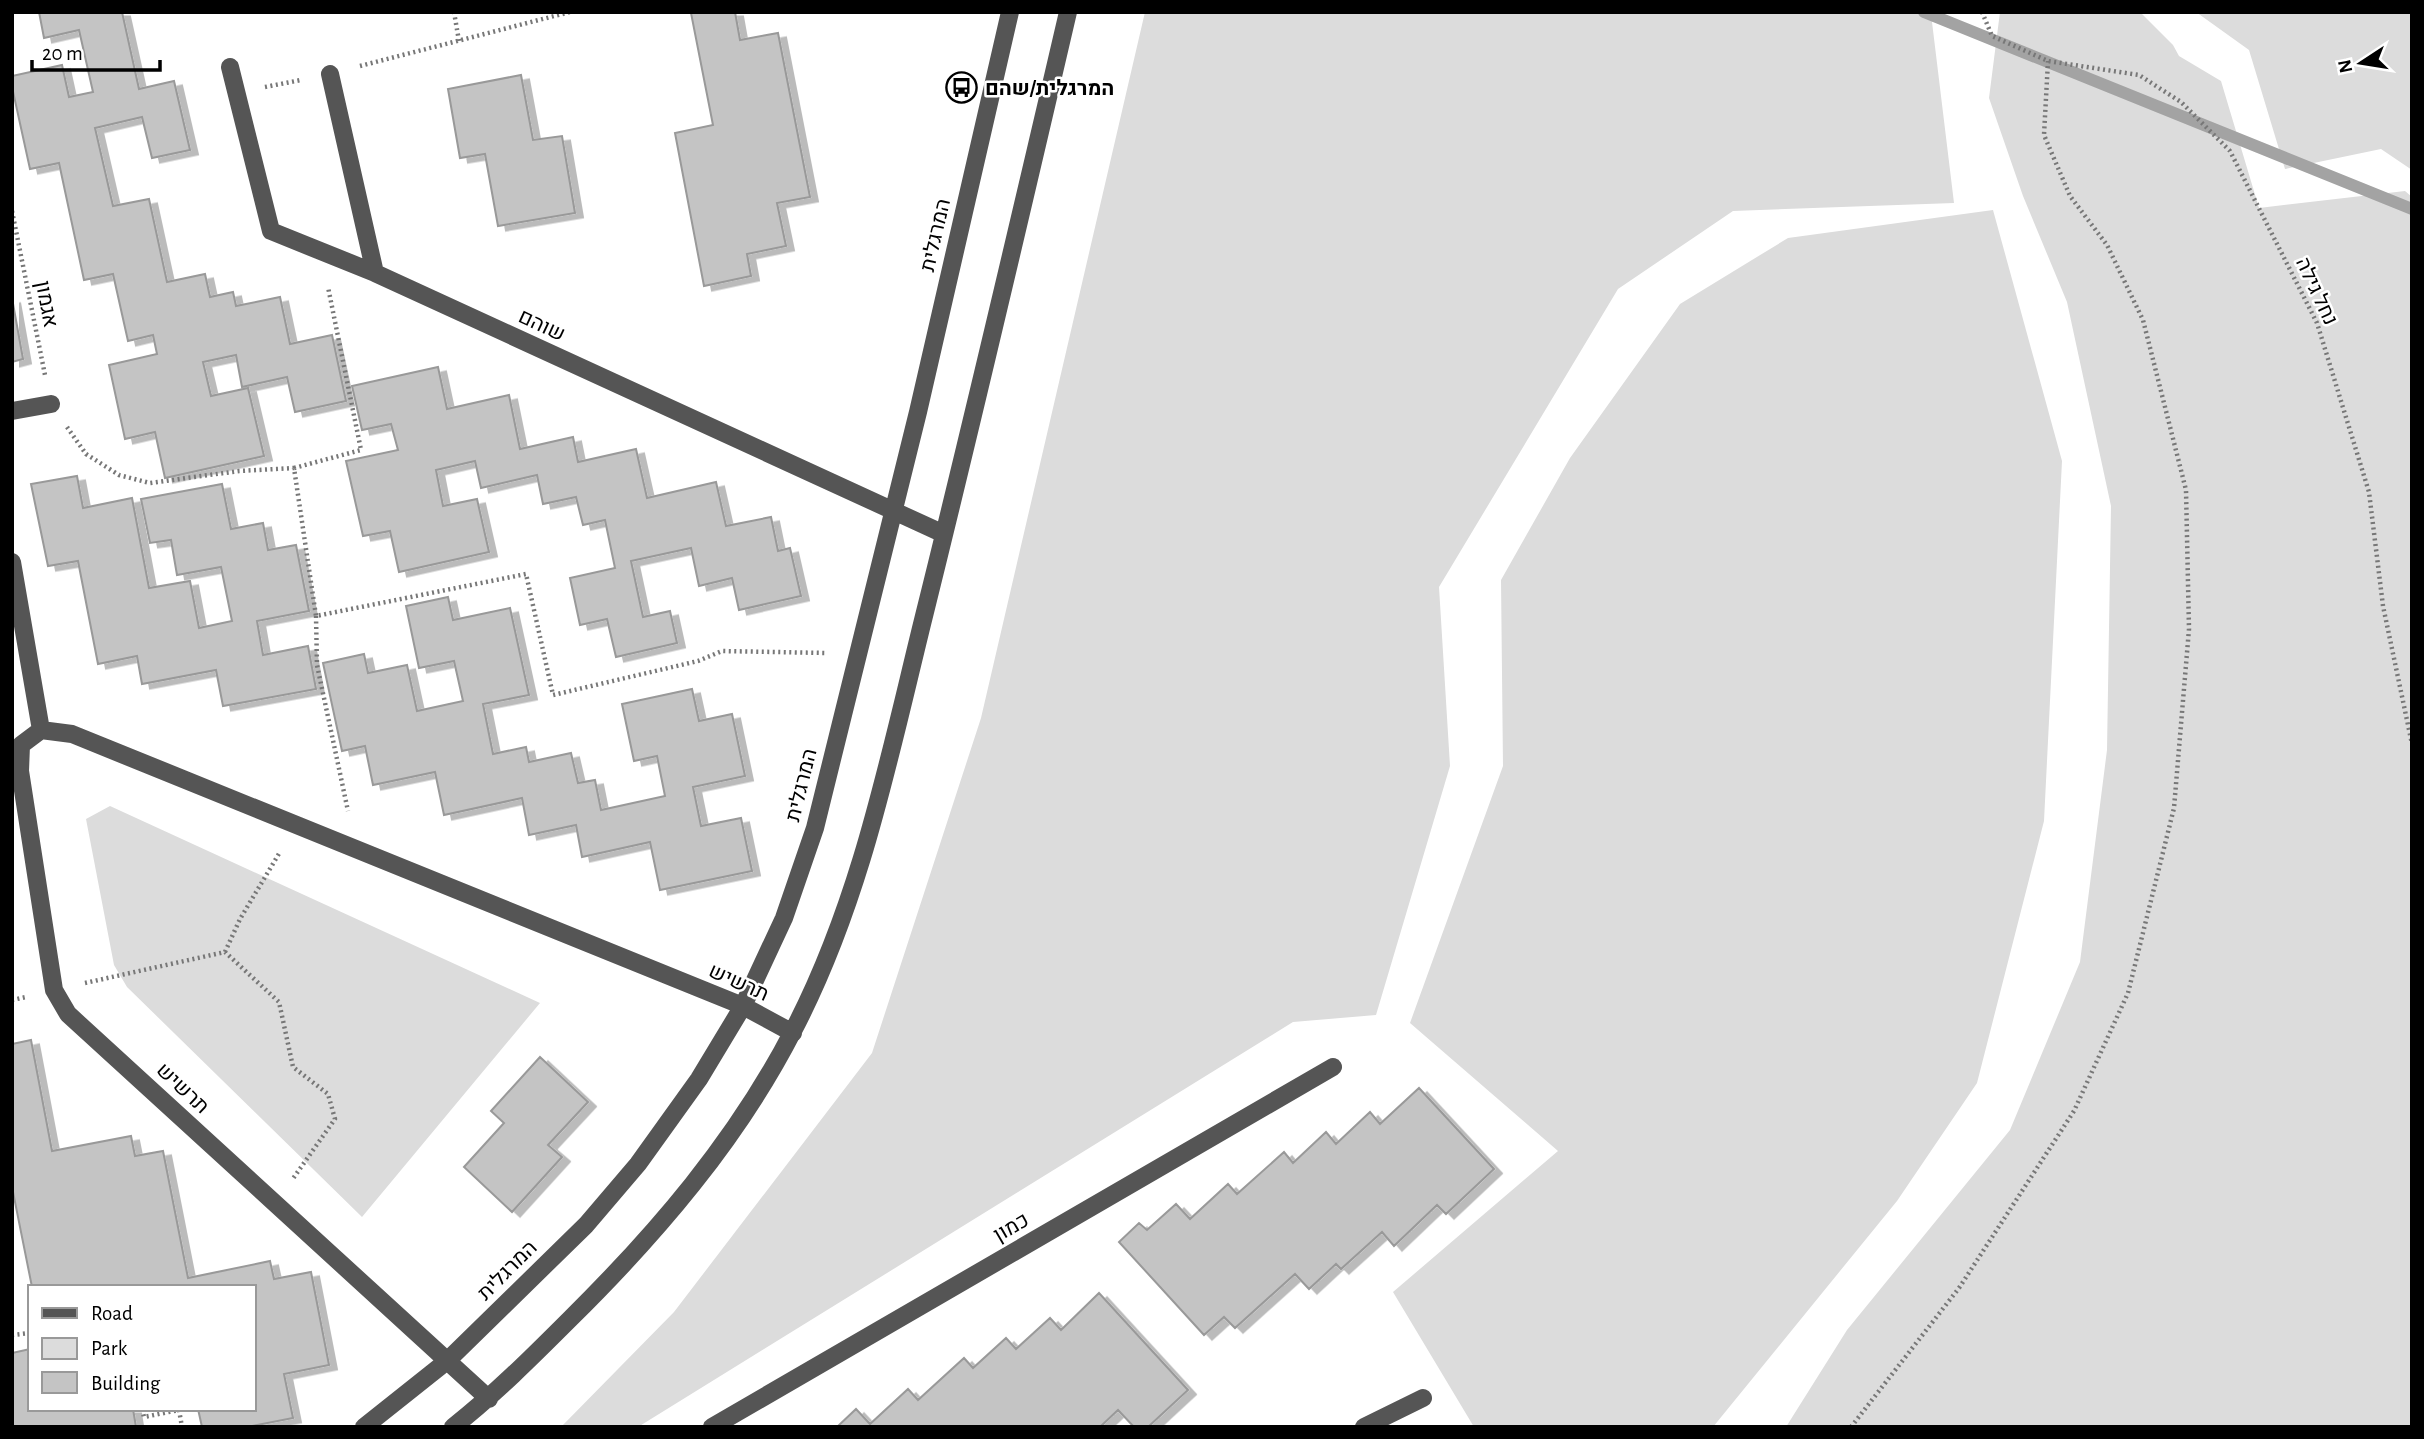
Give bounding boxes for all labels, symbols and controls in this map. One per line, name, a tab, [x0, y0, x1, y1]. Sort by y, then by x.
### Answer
scale bar	[32, 28, 159, 72]
north arrow	[2326, 28, 2396, 98]
text: 20 m	[42, 43, 83, 64]
text: N	[2335, 58, 2357, 75]
bus stop icon: המרגלית/שהם	[945, 71, 979, 105]
place label: המרגלית/שהם	[985, 78, 1114, 99]
street label: המרגלית	[917, 197, 954, 274]
street label: נחל גילה	[2292, 254, 2341, 328]
street label: אגמון	[32, 279, 61, 329]
street label: שוהם	[515, 306, 568, 345]
street label: המרגלית	[782, 747, 821, 824]
street label: תרשיש	[706, 960, 772, 1005]
street label: תרשיש	[152, 1059, 213, 1118]
street label: כמון	[990, 1209, 1032, 1246]
street label: המרגלית	[474, 1237, 541, 1304]
legend	[28, 1285, 256, 1411]
text: Road	[91, 1303, 133, 1324]
text: Park	[91, 1338, 128, 1359]
text: Building	[91, 1373, 161, 1394]

